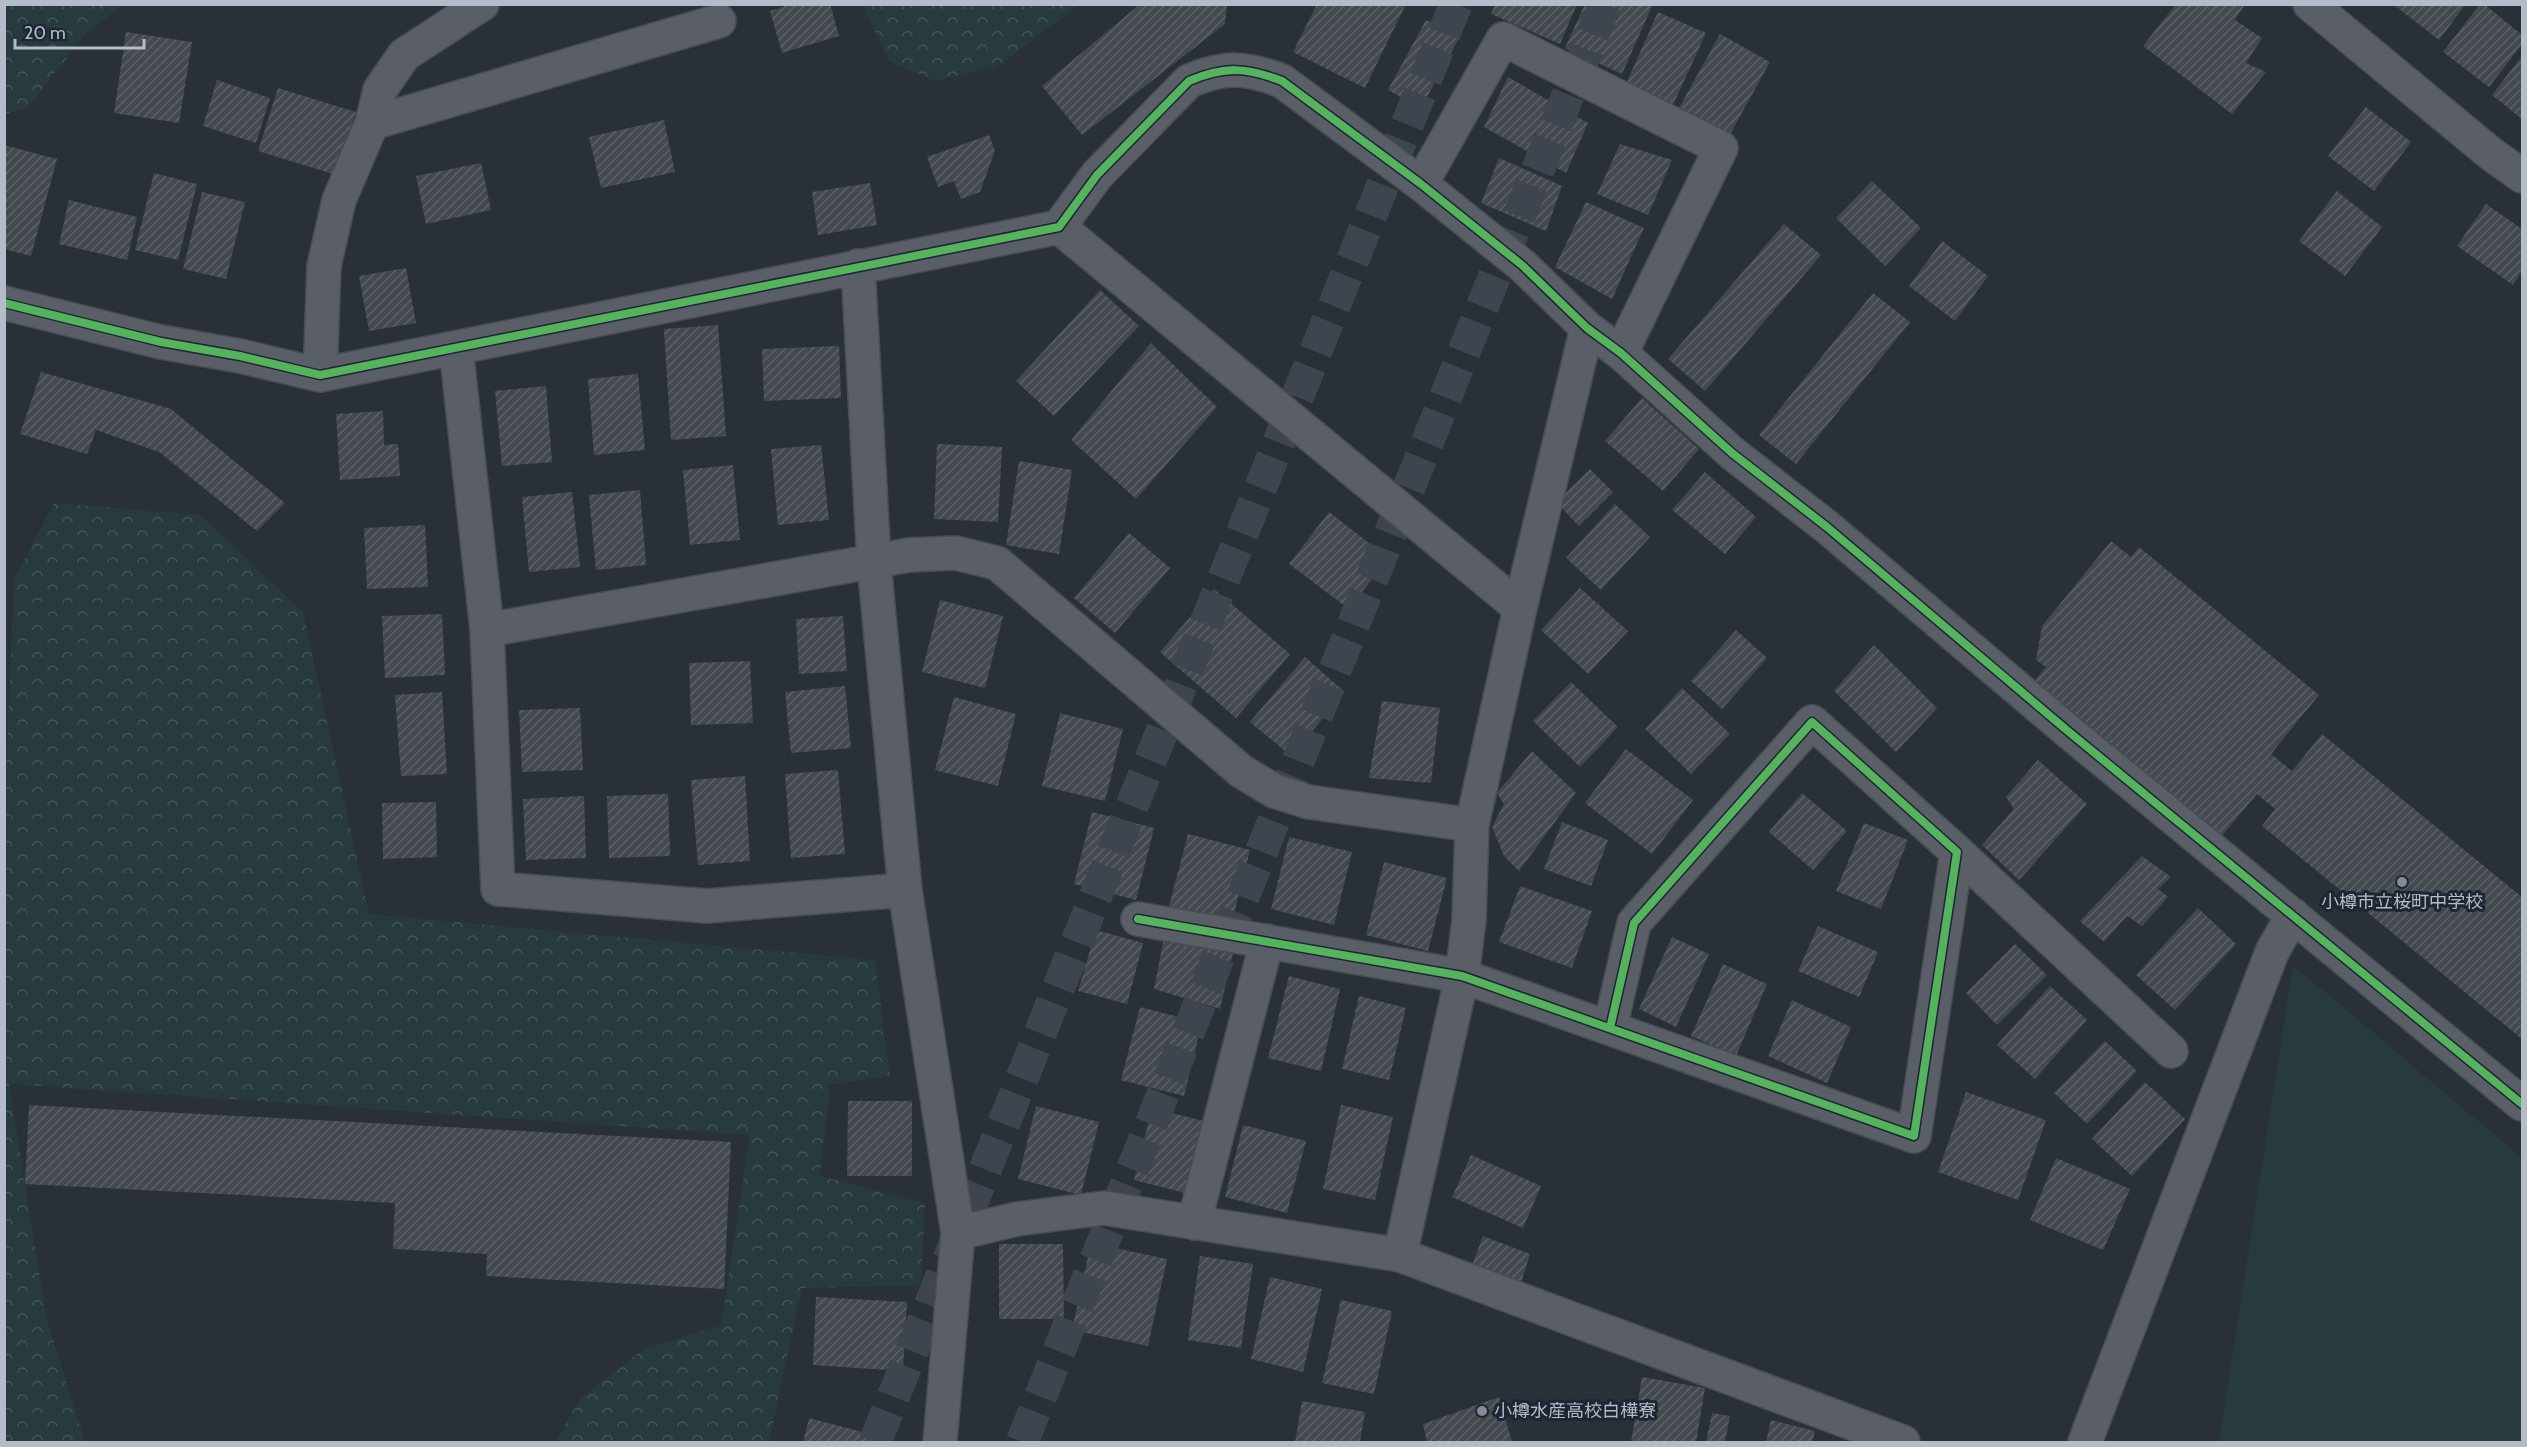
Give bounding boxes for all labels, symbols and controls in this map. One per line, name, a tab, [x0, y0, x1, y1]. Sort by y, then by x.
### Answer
scale bar	[15, 12, 144, 50]
text: 20 m	[24, 22, 66, 44]
marker: 小樽市立桜町中学校	[2395, 875, 2409, 889]
place label: 小樽市立桜町中学校	[2321, 891, 2483, 913]
place label: 小樽水産高校白樺寮	[1494, 1400, 1656, 1422]
marker: 小樽水産高校白樺寮	[1475, 1404, 1489, 1418]

